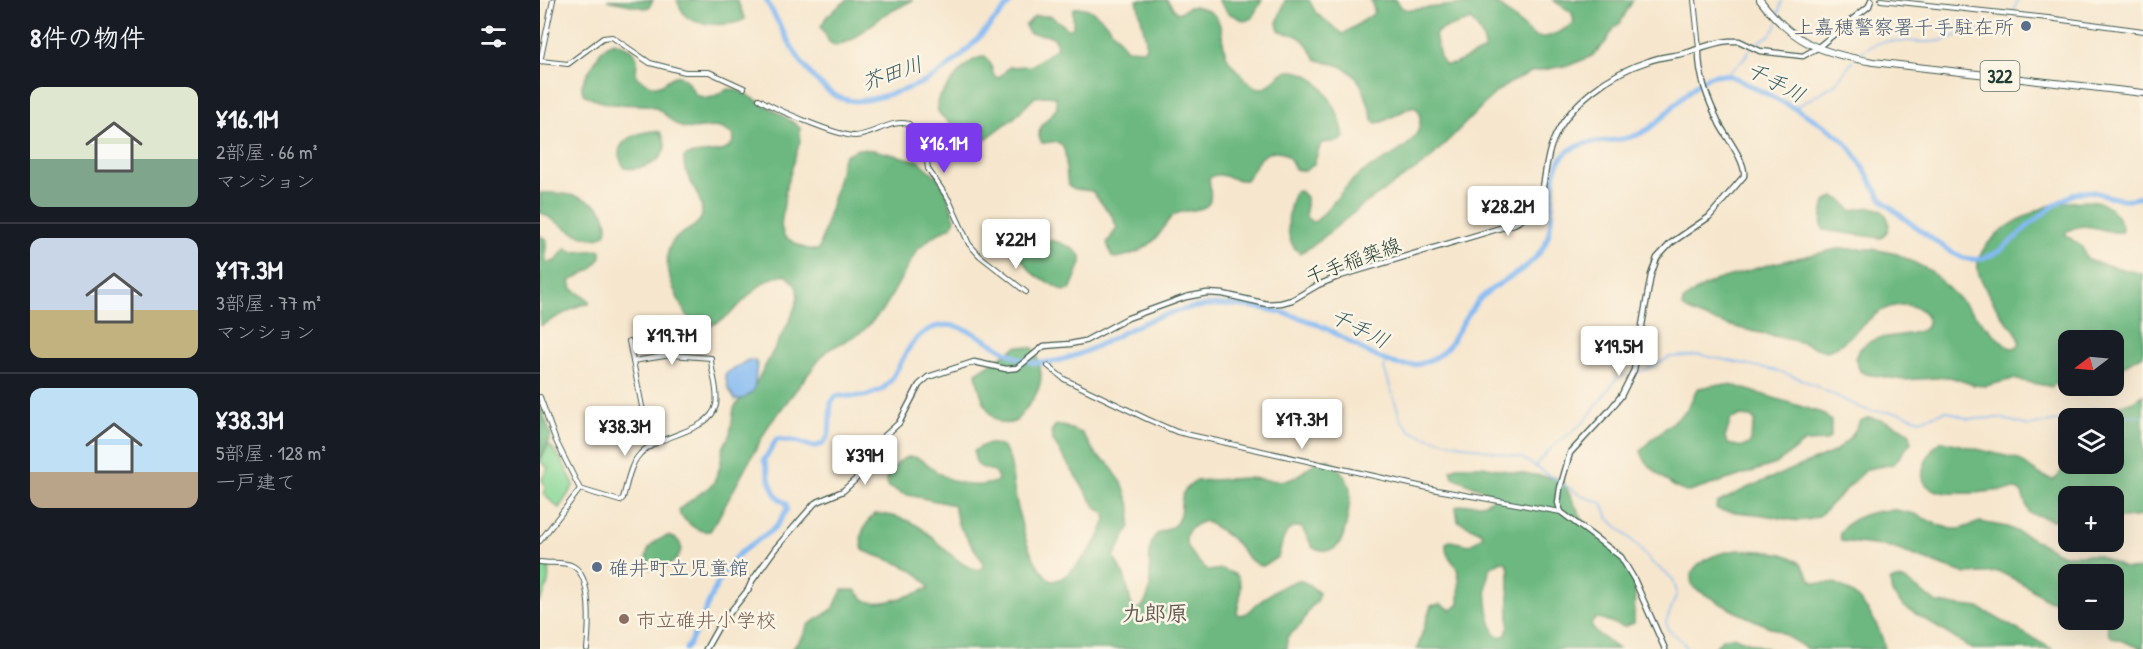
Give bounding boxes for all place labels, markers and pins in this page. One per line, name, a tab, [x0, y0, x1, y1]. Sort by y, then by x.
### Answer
place label: 上嘉穂警察署千手駐在所	[1794, 13, 2014, 40]
marker: 上嘉穂警察署千手駐在所	[2019, 19, 2033, 33]
pin: ¥16.1M	[895, 123, 993, 174]
pin: ¥28.2M	[1459, 186, 1557, 237]
pin: ¥22M	[980, 219, 1052, 270]
pin: ¥19.7M	[623, 315, 721, 366]
pin: ¥19.5M	[1570, 326, 1668, 377]
pin: ¥17.3M	[1253, 399, 1351, 450]
pin: ¥38.3M	[576, 406, 674, 457]
pin: ¥39M	[829, 435, 901, 486]
place label: 碓井町立児童館	[609, 554, 749, 581]
marker: 碓井町立児童館	[590, 560, 604, 574]
place label: 市立碓井小学校	[636, 606, 776, 633]
marker: 市立碓井小学校	[617, 612, 631, 626]

